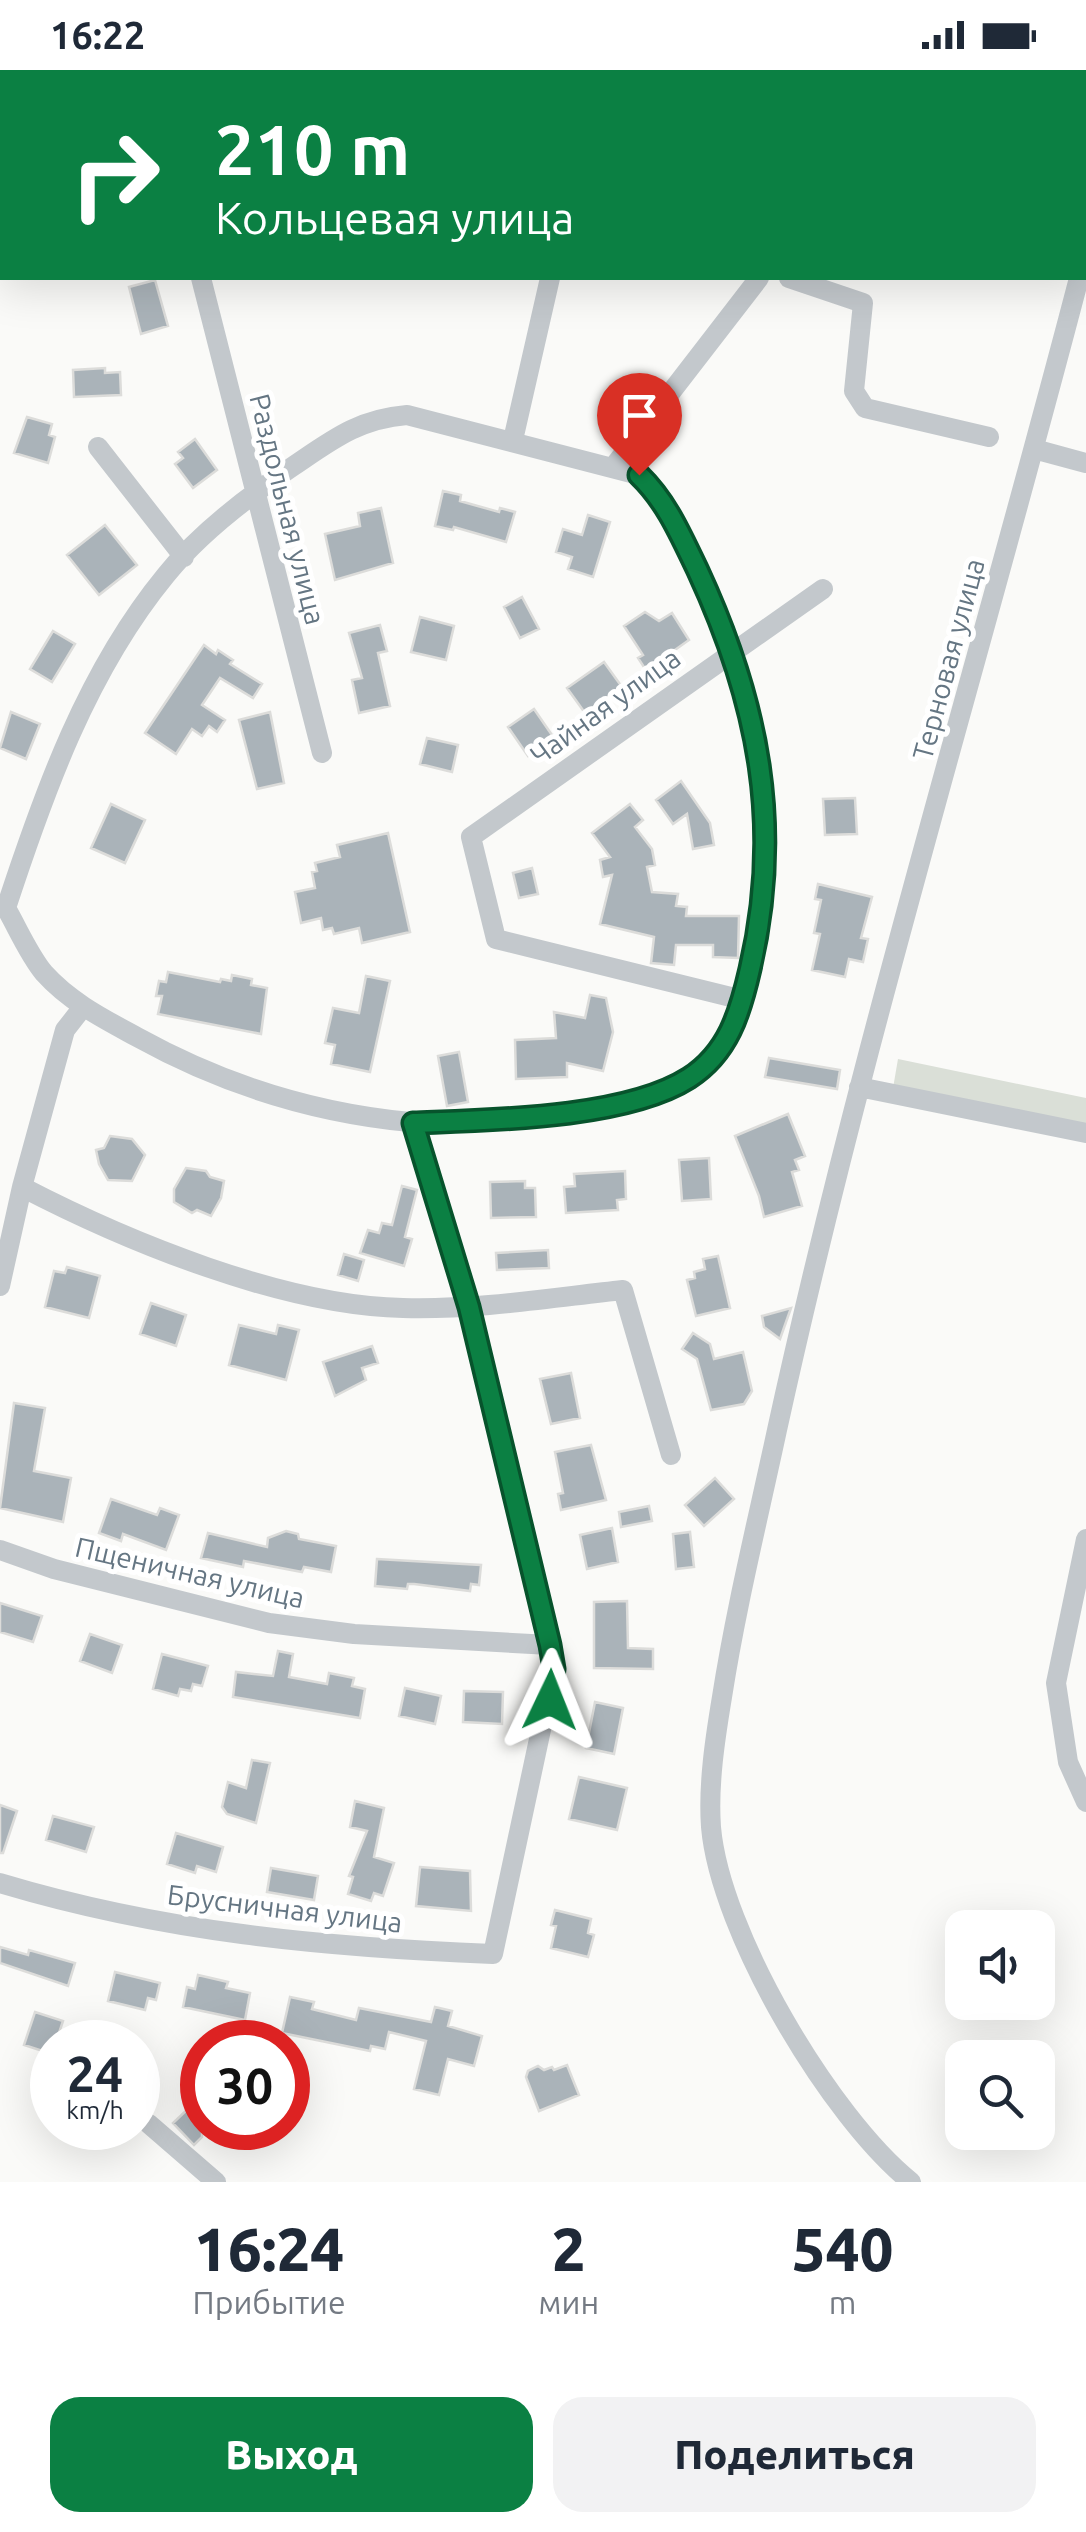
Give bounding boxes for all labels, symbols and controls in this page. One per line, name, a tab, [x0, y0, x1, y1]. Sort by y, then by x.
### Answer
text: 16:22	[50, 14, 145, 56]
icon: right	[50, 110, 180, 240]
text: 210 m	[215, 110, 410, 188]
text: Кольцевая улица	[215, 192, 574, 243]
pin	[597, 373, 682, 476]
icon: arrive	[612, 388, 667, 443]
street label: Раздольная улица	[244, 390, 332, 628]
street label: Терновая улица	[906, 555, 990, 763]
street label: Чайная улица	[524, 641, 686, 771]
street label: Пщеничная улица	[72, 1531, 308, 1613]
position arrow	[498, 1648, 602, 1752]
street label: Брусничная улица	[166, 1878, 404, 1938]
map controls	[945, 1910, 1055, 2150]
button: sound	[945, 1910, 1055, 2020]
speed limit sign: 30	[180, 2020, 310, 2150]
button: search	[945, 2040, 1055, 2150]
text: 24	[67, 2045, 123, 2101]
text: km/h	[66, 2096, 124, 2124]
text: 16:24	[194, 2215, 344, 2282]
text: 2	[552, 2215, 586, 2282]
text: 540	[792, 2215, 893, 2282]
text: Прибытие	[193, 2284, 346, 2320]
text: мин	[538, 2284, 599, 2320]
text: m	[829, 2284, 856, 2320]
button: Выход	[50, 2397, 533, 2512]
button: Поделиться	[553, 2397, 1036, 2512]

